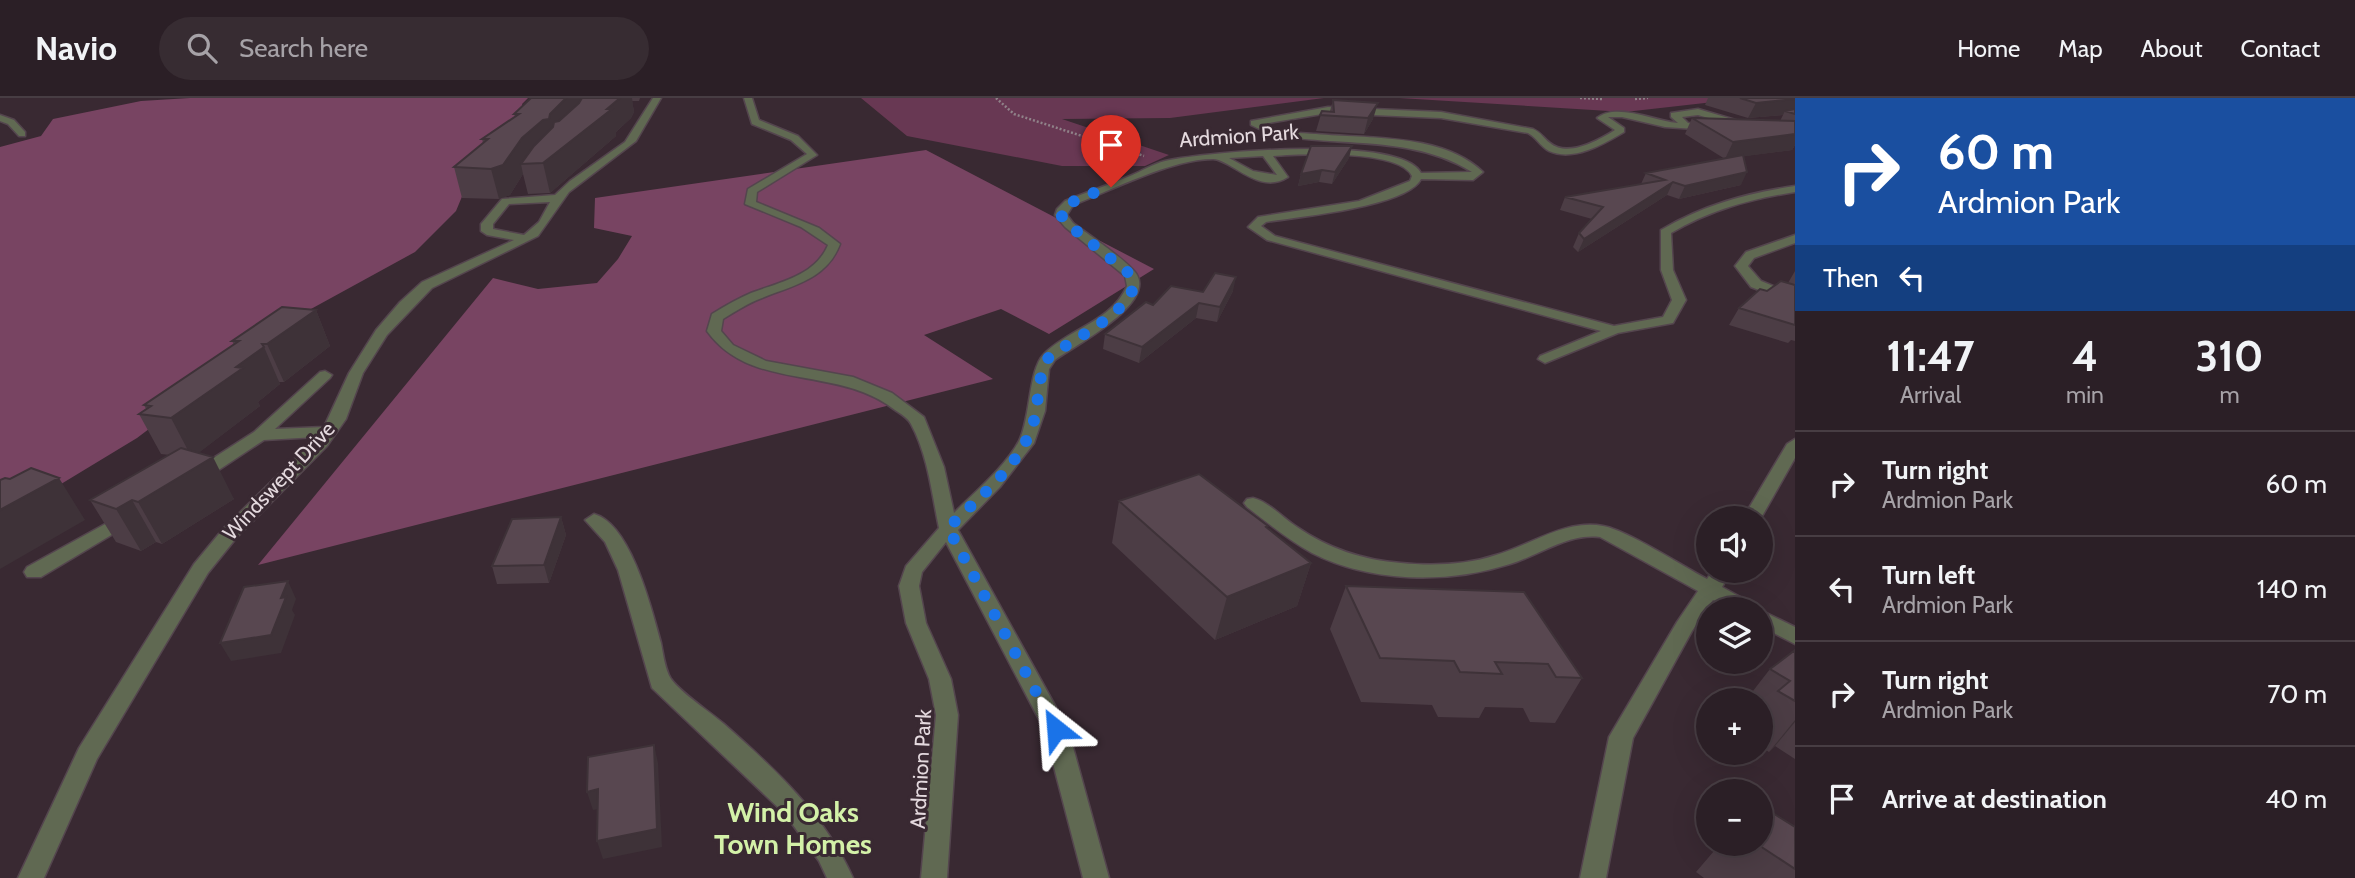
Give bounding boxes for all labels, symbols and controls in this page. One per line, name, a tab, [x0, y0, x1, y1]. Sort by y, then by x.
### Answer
search box	[159, 17, 649, 80]
text: Navio	[35, 28, 117, 68]
icon: search	[183, 29, 221, 67]
text: Search here	[239, 32, 368, 64]
text: Home	[1957, 34, 2020, 63]
text: Map	[2058, 34, 2103, 63]
text: About	[2141, 34, 2203, 63]
text: Contact	[2241, 34, 2320, 63]
pin	[1081, 115, 1141, 187]
street label: Ardmion Park	[1178, 119, 1300, 152]
text: 60 m	[1938, 122, 2054, 181]
icon: arrive	[1092, 126, 1130, 164]
icon: right	[1823, 126, 1914, 217]
text: Ardmion Park	[1938, 182, 2120, 221]
icon: left	[1893, 259, 1931, 297]
text: Then	[1823, 262, 1879, 294]
text: 11:47	[1887, 330, 1974, 382]
text: 4	[2072, 330, 2098, 382]
text: 310	[2196, 330, 2263, 382]
text: Arrival	[1900, 381, 1961, 409]
text: min	[2066, 381, 2104, 409]
text: m	[2219, 381, 2240, 409]
street label: Windswept Drive	[217, 416, 340, 545]
text: Turn right	[1882, 454, 1988, 486]
icon: right	[1823, 465, 1861, 503]
text: 60 m	[2265, 468, 2327, 500]
text: Ardmion Park	[1882, 486, 2013, 514]
map controls	[1696, 506, 1773, 856]
button: sound	[1696, 506, 1773, 583]
text: Turn left	[1882, 559, 1975, 591]
icon: left	[1823, 570, 1861, 608]
text: 140 m	[2257, 573, 2327, 605]
text: Ardmion Park	[1882, 591, 2013, 619]
button: layers	[1696, 597, 1773, 674]
text: Turn right	[1882, 664, 1988, 696]
icon: right	[1823, 675, 1861, 713]
text: 70 m	[2267, 678, 2327, 710]
button: +	[1696, 688, 1773, 765]
position arrow	[1019, 692, 1093, 766]
text: Ardmion Park	[1882, 696, 2013, 724]
street label: Ardmion Park	[905, 708, 936, 829]
button: −	[1696, 779, 1773, 856]
icon: arrive	[1823, 780, 1861, 818]
text: Arrive at destination	[1882, 783, 2107, 815]
text: 40 m	[2265, 783, 2327, 815]
district label: Wind Oaks Town Homes	[714, 795, 872, 861]

